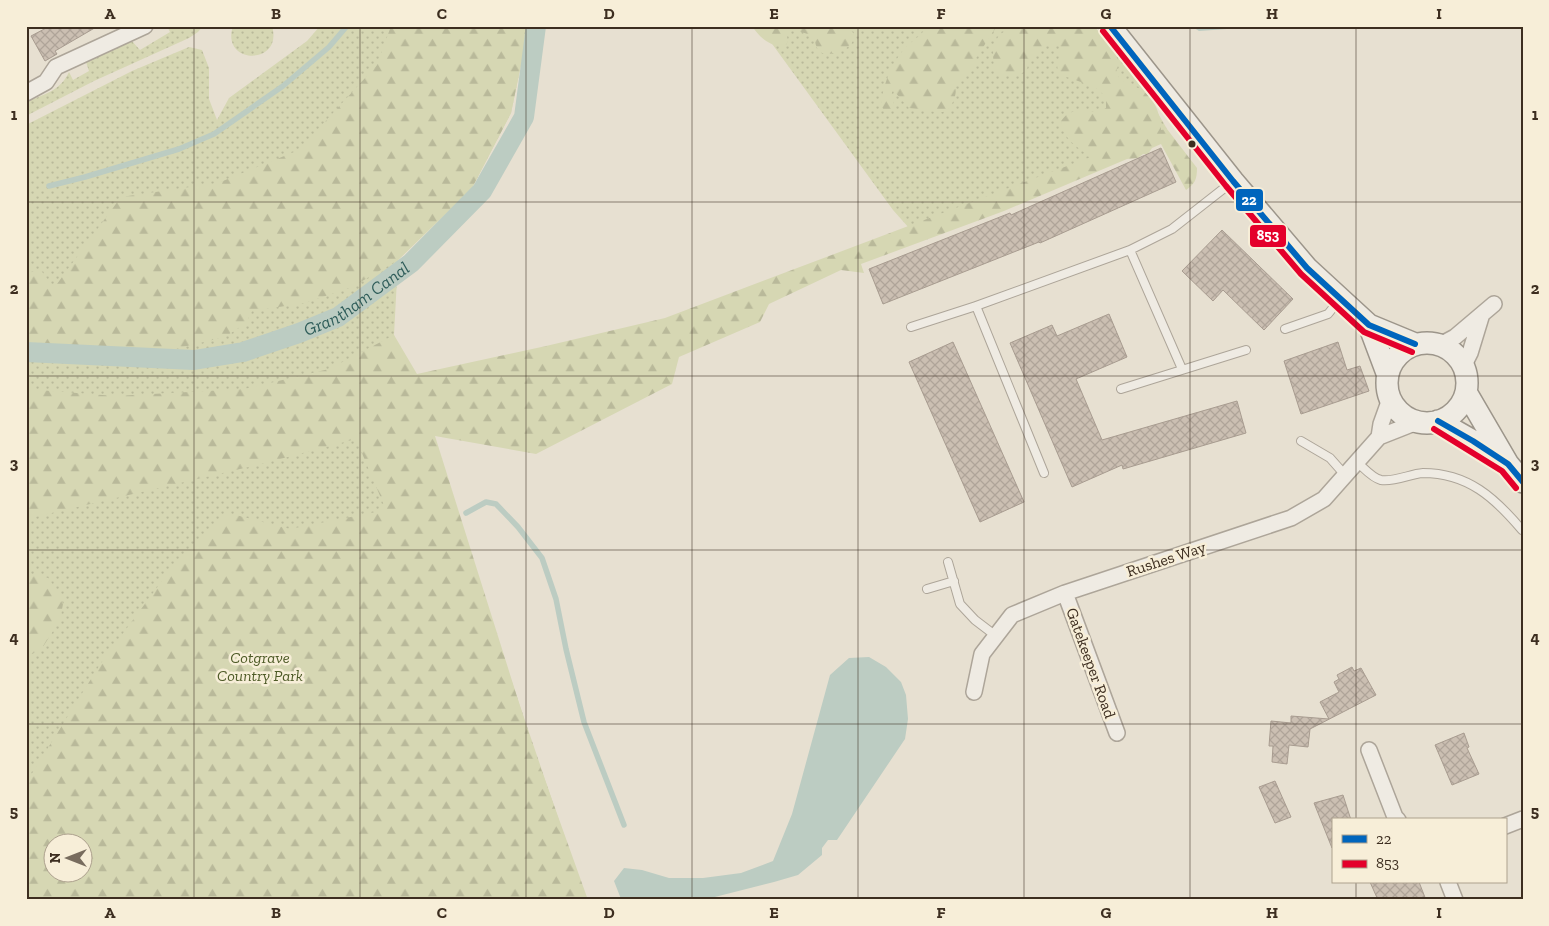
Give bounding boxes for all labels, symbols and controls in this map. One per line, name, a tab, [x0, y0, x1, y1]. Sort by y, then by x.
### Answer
text: A	[105, 4, 116, 23]
text: B	[271, 4, 281, 23]
text: C	[437, 4, 447, 23]
text: D	[603, 4, 615, 23]
text: E	[769, 4, 779, 23]
text: F	[936, 4, 946, 23]
text: G	[1101, 4, 1112, 23]
text: H	[1266, 4, 1278, 23]
text: I	[1436, 4, 1442, 23]
text: 1	[11, 105, 18, 124]
text: 1	[1532, 105, 1539, 124]
unlabelled marker	[1187, 139, 1197, 149]
line badge: 22	[1235, 188, 1264, 212]
text: 22	[1241, 192, 1257, 209]
line badge: 853	[1249, 224, 1287, 248]
text: 853	[1257, 227, 1280, 244]
water label: Grantham Canal	[300, 257, 414, 341]
text: 2	[10, 279, 19, 298]
text: 2	[1531, 279, 1540, 298]
text: 3	[10, 454, 19, 473]
text: 3	[1531, 454, 1540, 473]
street label: Rushes Way	[1124, 537, 1209, 581]
street label: Gatekeeper Road	[1062, 605, 1120, 721]
text: 4	[9, 628, 19, 647]
text: 4	[1530, 628, 1540, 647]
park label: Cotgrave Country Park	[217, 648, 303, 685]
text: 5	[10, 802, 18, 821]
text: 5	[1531, 802, 1539, 821]
legend	[1332, 818, 1506, 884]
text: 22	[1376, 830, 1392, 848]
north arrow	[42, 834, 92, 884]
text: N	[47, 852, 64, 863]
text: 853	[1376, 854, 1399, 872]
text: A	[105, 903, 116, 922]
text: B	[271, 903, 281, 922]
text: C	[437, 903, 447, 922]
text: D	[603, 903, 615, 922]
text: E	[769, 903, 779, 922]
text: F	[936, 903, 946, 922]
text: G	[1101, 903, 1112, 922]
text: H	[1266, 903, 1278, 922]
text: I	[1436, 903, 1442, 922]

